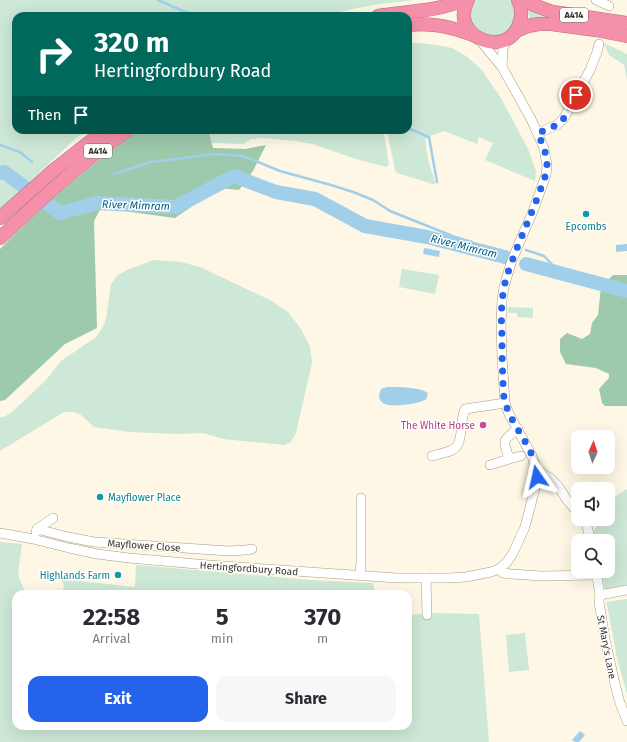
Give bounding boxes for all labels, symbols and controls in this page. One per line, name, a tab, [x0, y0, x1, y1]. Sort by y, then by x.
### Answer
road number: A414	[560, 8, 588, 22]
text: 320 m	[94, 26, 169, 59]
icon: right	[28, 28, 80, 80]
text: Hertingfordbury Road	[94, 60, 271, 82]
pin	[559, 78, 593, 112]
icon: arrive	[565, 84, 587, 106]
icon: arrive	[70, 104, 92, 126]
text: Then	[28, 106, 62, 124]
road number: A414	[84, 144, 112, 158]
water label: River Mimram	[102, 198, 170, 213]
marker: Epcombs	[581, 209, 591, 219]
place label: Epcombs	[566, 221, 607, 233]
water label: River Mimram	[429, 232, 498, 261]
place label: The White Horse	[401, 420, 475, 432]
marker: The White Horse	[478, 420, 488, 430]
north arrow	[571, 430, 615, 474]
map controls	[571, 430, 615, 578]
position arrow	[516, 456, 558, 498]
button: sound	[571, 482, 615, 526]
marker: Mayflower Place	[95, 492, 105, 502]
place label: Mayflower Place	[108, 492, 181, 504]
button: search	[571, 534, 615, 578]
street label: Mayflower Close	[107, 537, 181, 555]
street label: Hertingfordbury Road	[199, 560, 298, 578]
place label: Highlands Farm	[40, 570, 110, 582]
marker: Highlands Farm	[113, 570, 123, 580]
text: 22:58	[83, 603, 140, 631]
text: 5	[216, 603, 229, 631]
text: 370	[304, 603, 341, 631]
street label: St Mary's Lane	[594, 614, 618, 680]
text: Arrival	[92, 631, 130, 646]
text: min	[211, 631, 233, 646]
text: m	[317, 631, 328, 646]
button: Exit	[28, 676, 208, 722]
button: Share	[216, 676, 396, 722]

